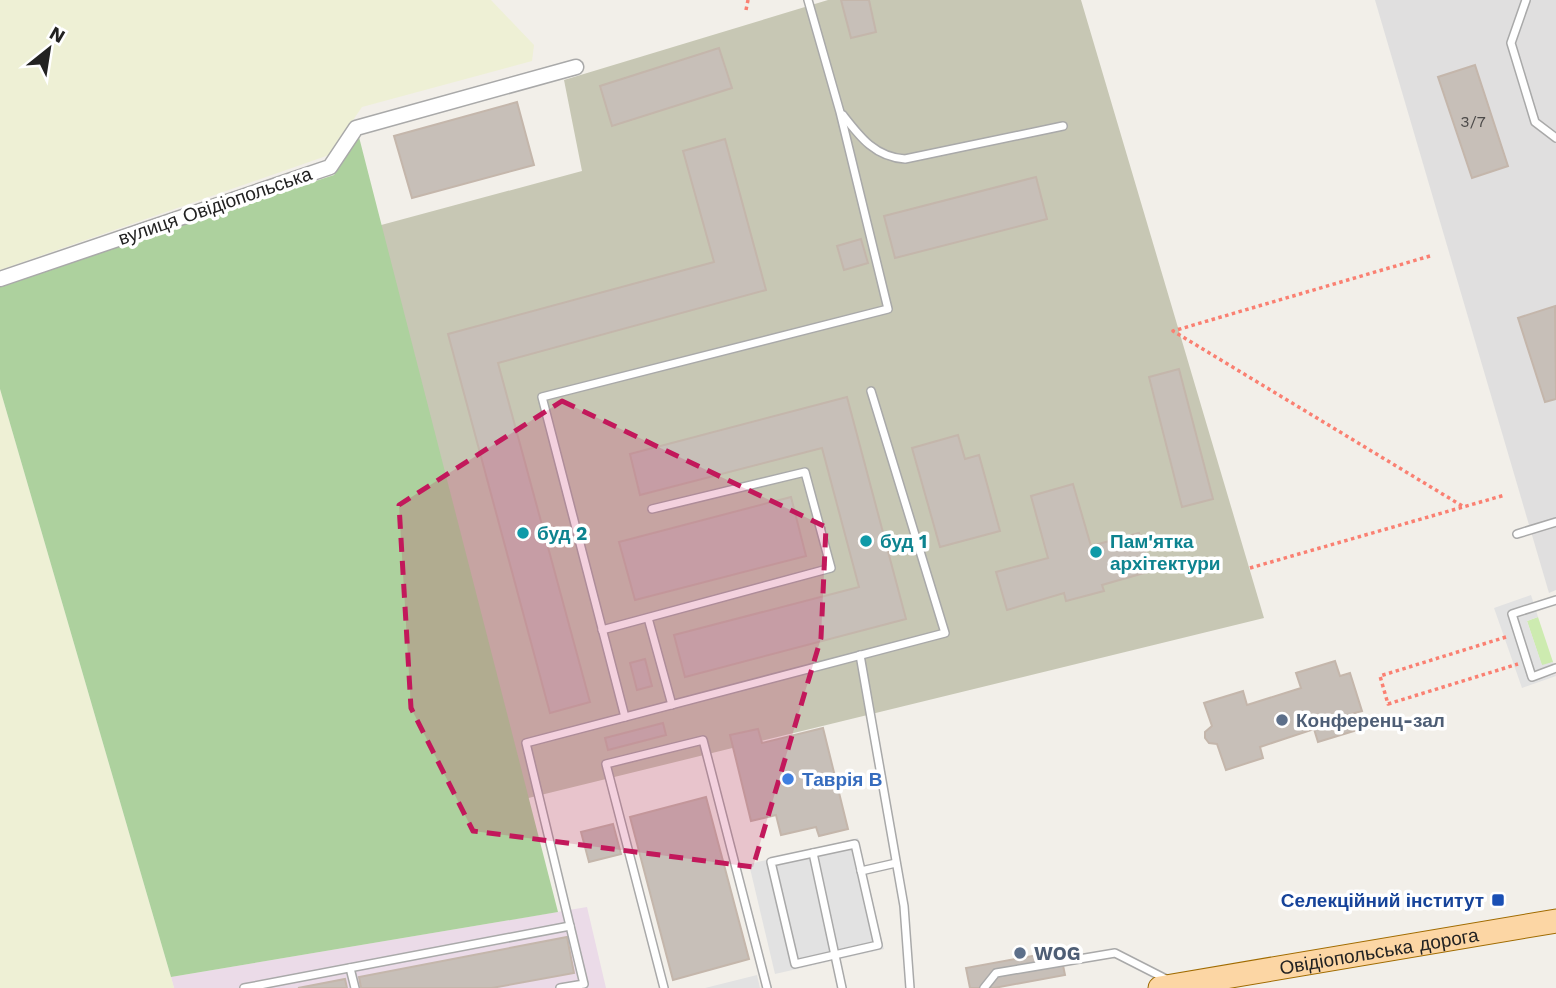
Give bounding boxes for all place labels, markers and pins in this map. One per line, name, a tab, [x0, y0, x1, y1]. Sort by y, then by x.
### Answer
place label: буд 2	[537, 522, 587, 545]
marker: буд 2	[515, 525, 531, 541]
place label: буд 1	[880, 530, 927, 553]
place label: Пам'ятка архітектури	[1110, 530, 1221, 575]
marker: буд 1	[858, 533, 874, 549]
marker: Пам'ятка архітектури	[1088, 544, 1104, 560]
place label: Конференц-зал	[1296, 709, 1445, 732]
marker: Конференц-зал	[1274, 712, 1290, 728]
place label: Таврія В	[802, 768, 883, 791]
marker: Таврія В	[780, 771, 796, 787]
place label: Селекційний інститут	[1281, 889, 1484, 912]
marker: Селекційний інститут	[1490, 892, 1506, 908]
place label: WOG	[1034, 942, 1080, 965]
marker: WOG	[1012, 945, 1028, 961]

